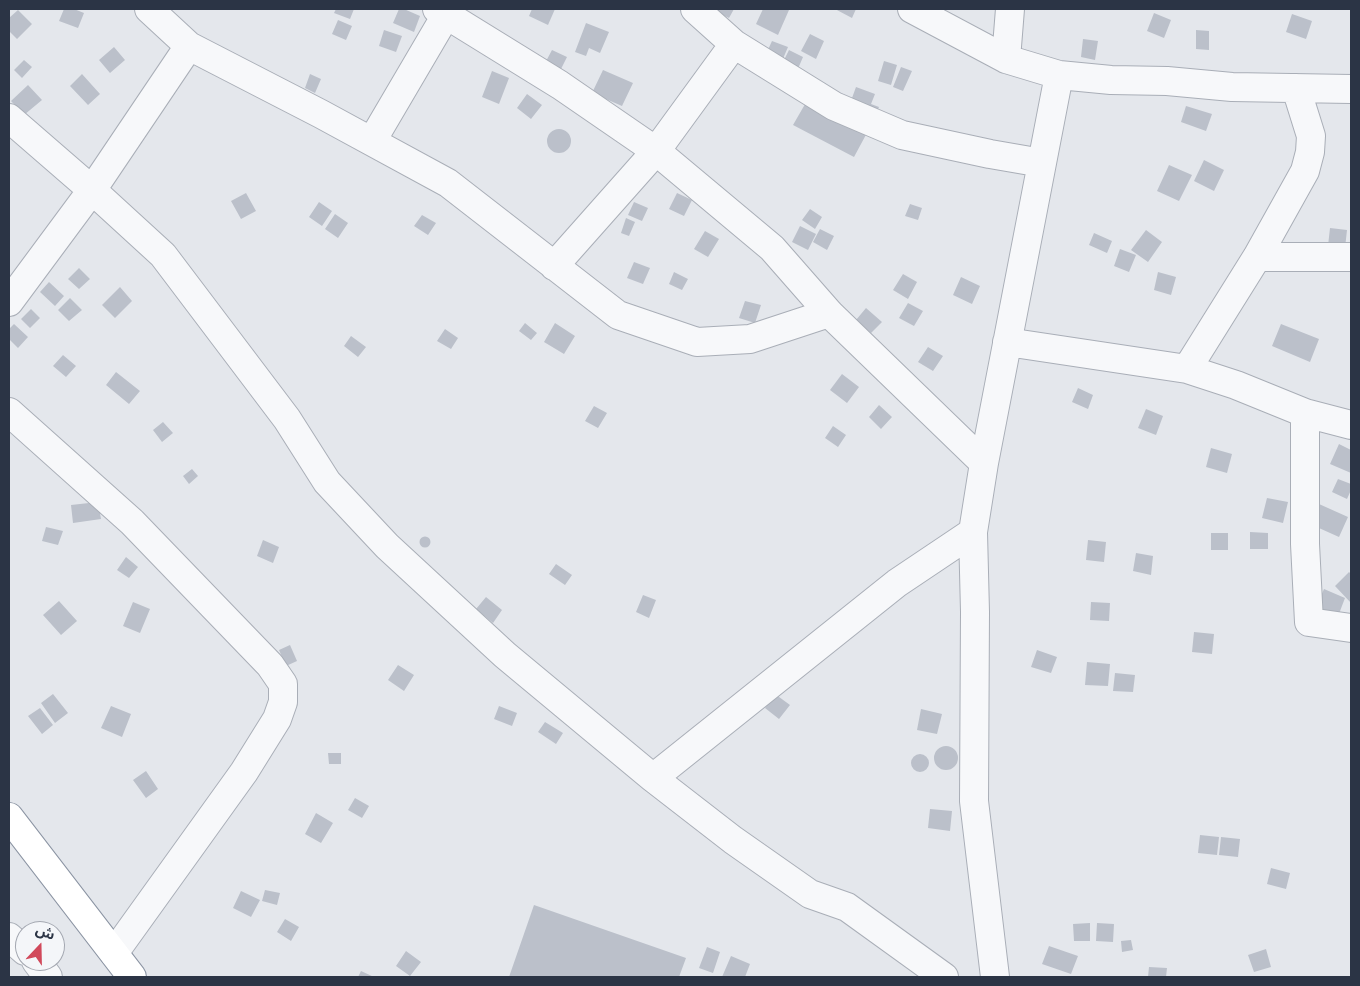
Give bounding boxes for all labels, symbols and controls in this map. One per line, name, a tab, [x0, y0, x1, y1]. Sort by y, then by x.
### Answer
north arrow	[15, 921, 65, 971]
text: ش	[33, 921, 57, 944]

